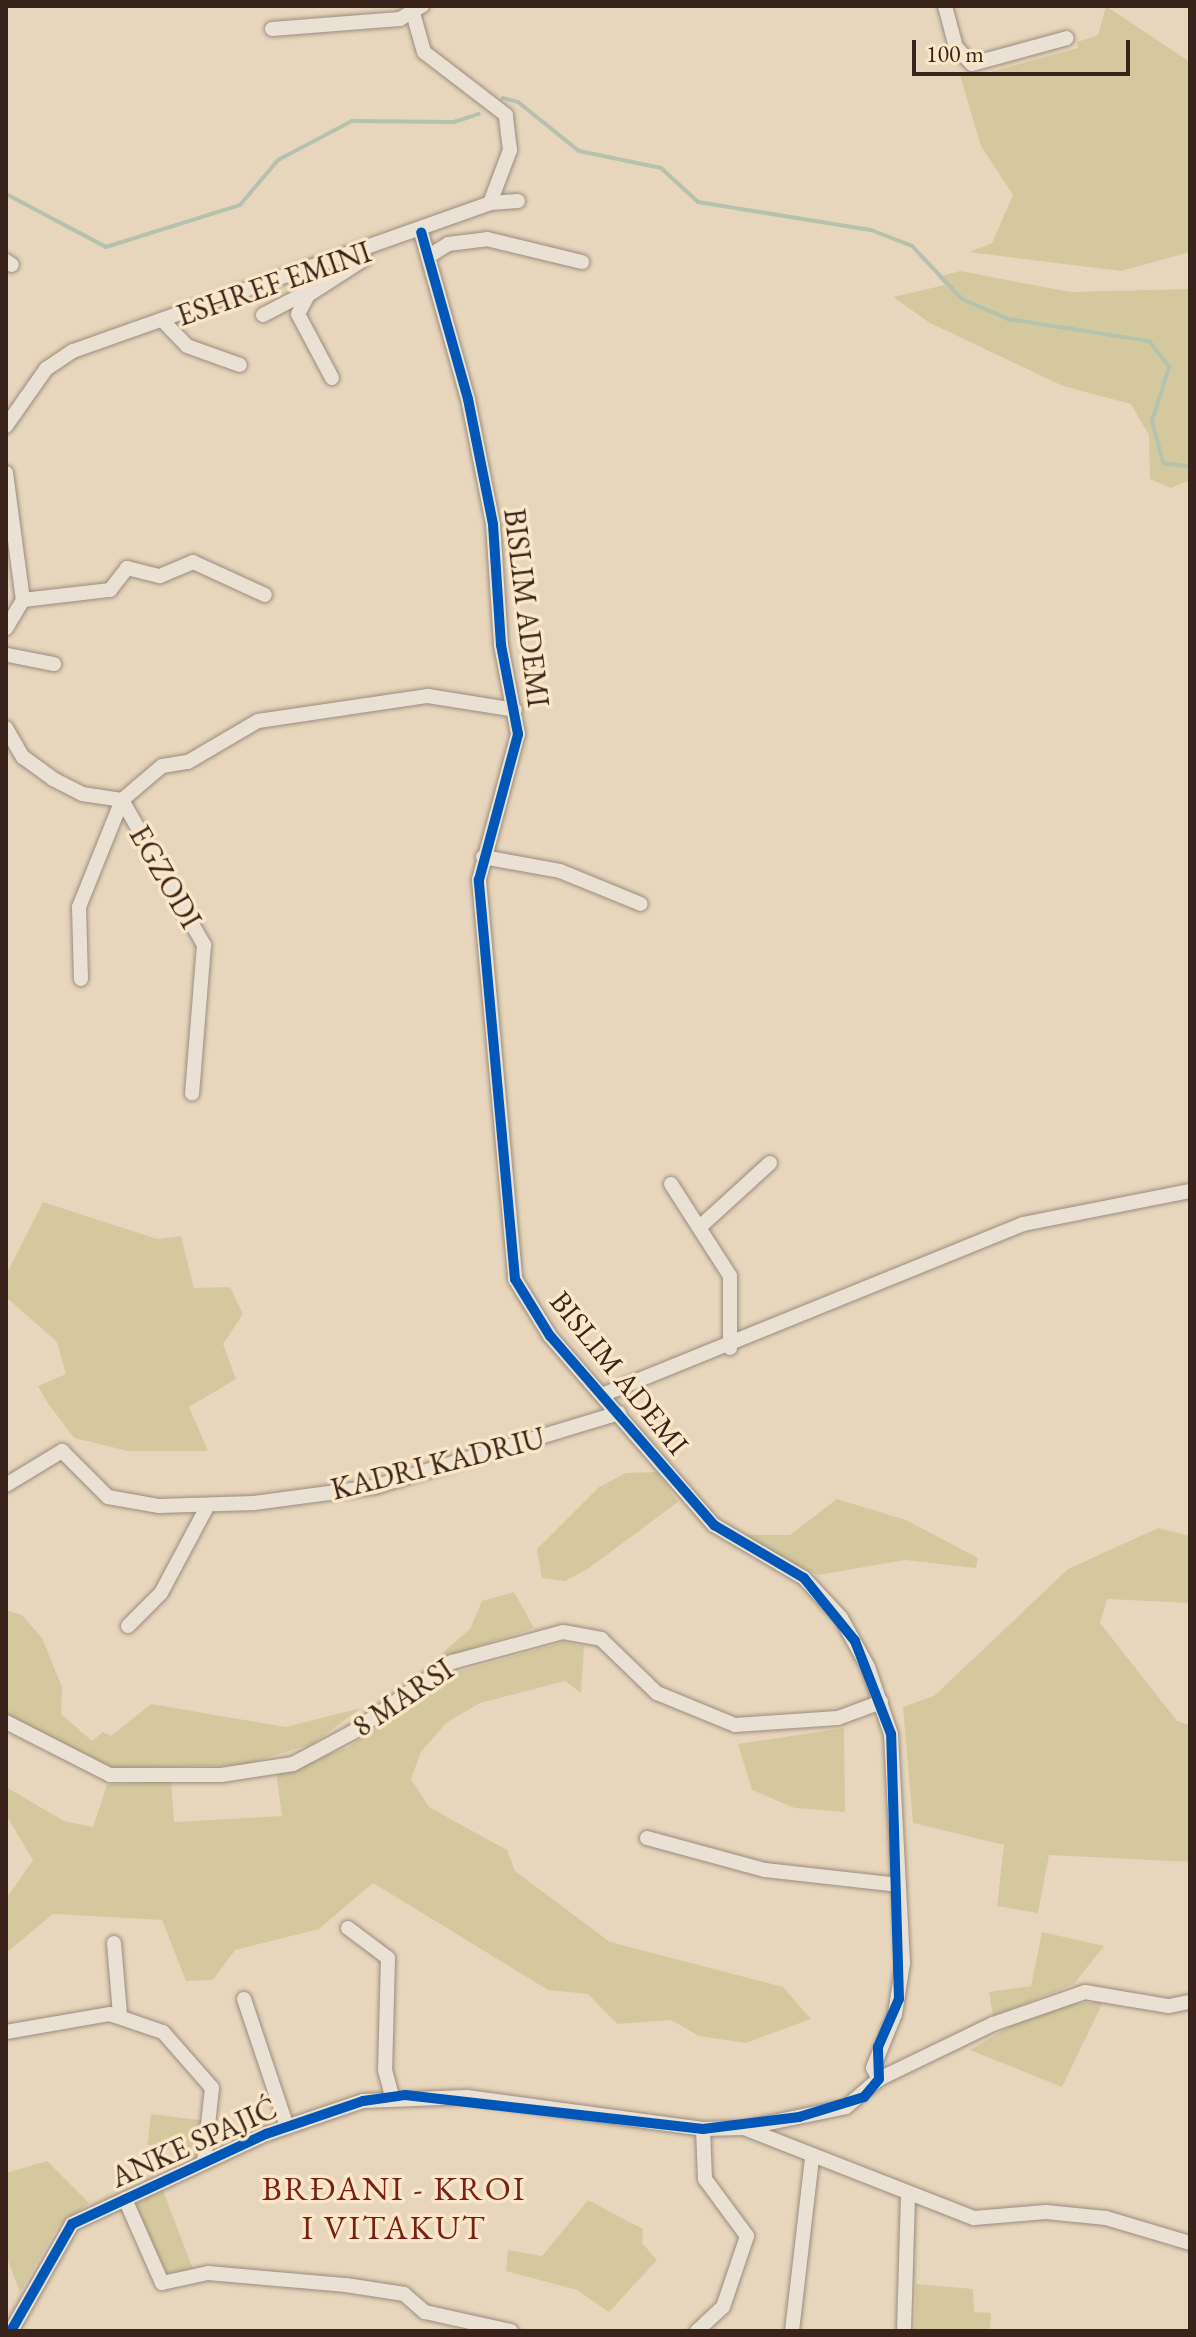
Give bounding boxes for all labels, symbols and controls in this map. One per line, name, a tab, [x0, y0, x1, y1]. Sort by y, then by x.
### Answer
scale bar	[916, 24, 1134, 74]
text: 100 m	[926, 38, 984, 69]
street label: ESHREF EMINI	[172, 234, 376, 334]
street label: BISLIM ADEMI	[496, 507, 556, 709]
street label: EGZODI	[121, 819, 209, 935]
street label: BISLIM ADEMI	[542, 1284, 696, 1462]
street label: KADRI KADRIU	[327, 1420, 549, 1508]
street label: 8 MARSI	[346, 1651, 460, 1745]
street label: ANKE SPAJIĆ	[105, 2090, 283, 2196]
district label: BRĐANI - KROI I VITAKUT	[262, 2168, 526, 2248]

